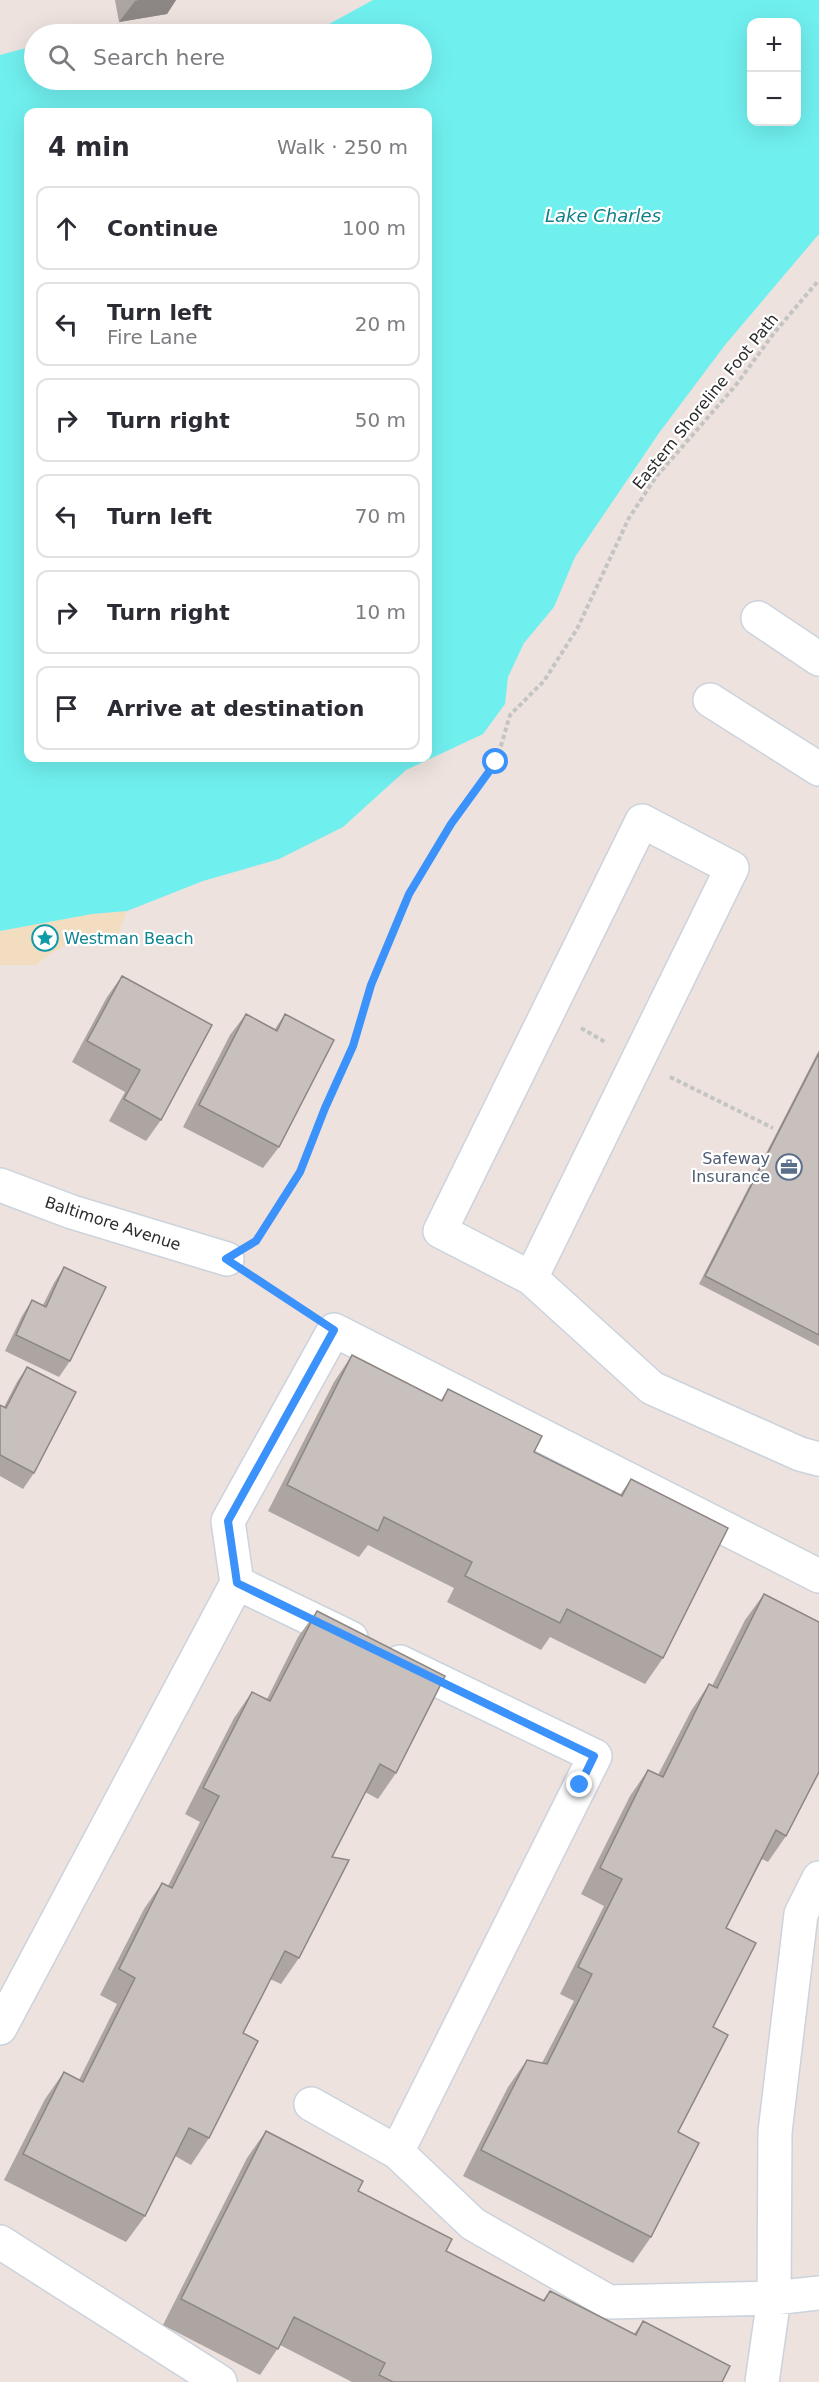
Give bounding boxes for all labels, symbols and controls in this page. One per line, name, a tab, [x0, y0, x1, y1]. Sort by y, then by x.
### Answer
map controls	[747, 18, 801, 126]
button: +	[747, 18, 801, 72]
search box	[24, 24, 432, 90]
icon: search	[45, 41, 78, 74]
text: Search here	[93, 45, 225, 70]
button: −	[747, 72, 801, 126]
text: 4 min	[48, 132, 130, 162]
text: Walk · 250 m	[277, 135, 408, 159]
water label: Lake Charles	[545, 205, 661, 226]
icon: ahead	[50, 212, 83, 245]
text: Continue	[107, 216, 218, 241]
text: 100 m	[342, 216, 406, 240]
text: Turn left	[107, 300, 212, 325]
icon: left	[50, 308, 83, 341]
street label: Eastern Shoreline Foot Path	[629, 310, 782, 493]
text: 20 m	[355, 312, 406, 336]
text: Fire Lane	[107, 325, 197, 349]
icon: right	[50, 404, 83, 437]
text: Turn right	[107, 408, 230, 433]
text: 50 m	[355, 408, 406, 432]
icon: left	[50, 500, 83, 533]
text: Turn left	[107, 504, 212, 529]
text: 70 m	[355, 504, 406, 528]
icon: right	[50, 596, 83, 629]
text: Turn right	[107, 600, 230, 625]
text: 10 m	[355, 600, 406, 624]
icon: arrive	[50, 692, 83, 725]
text: Arrive at destination	[107, 696, 364, 721]
route start	[482, 748, 508, 774]
place icon: Westman Beach	[30, 923, 60, 953]
place label: Westman Beach	[64, 929, 194, 948]
place label: Safeway Insurance	[692, 1149, 770, 1186]
office icon: Safeway Insurance	[774, 1152, 804, 1182]
street label: Baltimore Avenue	[42, 1193, 183, 1254]
route end	[566, 1771, 592, 1797]

